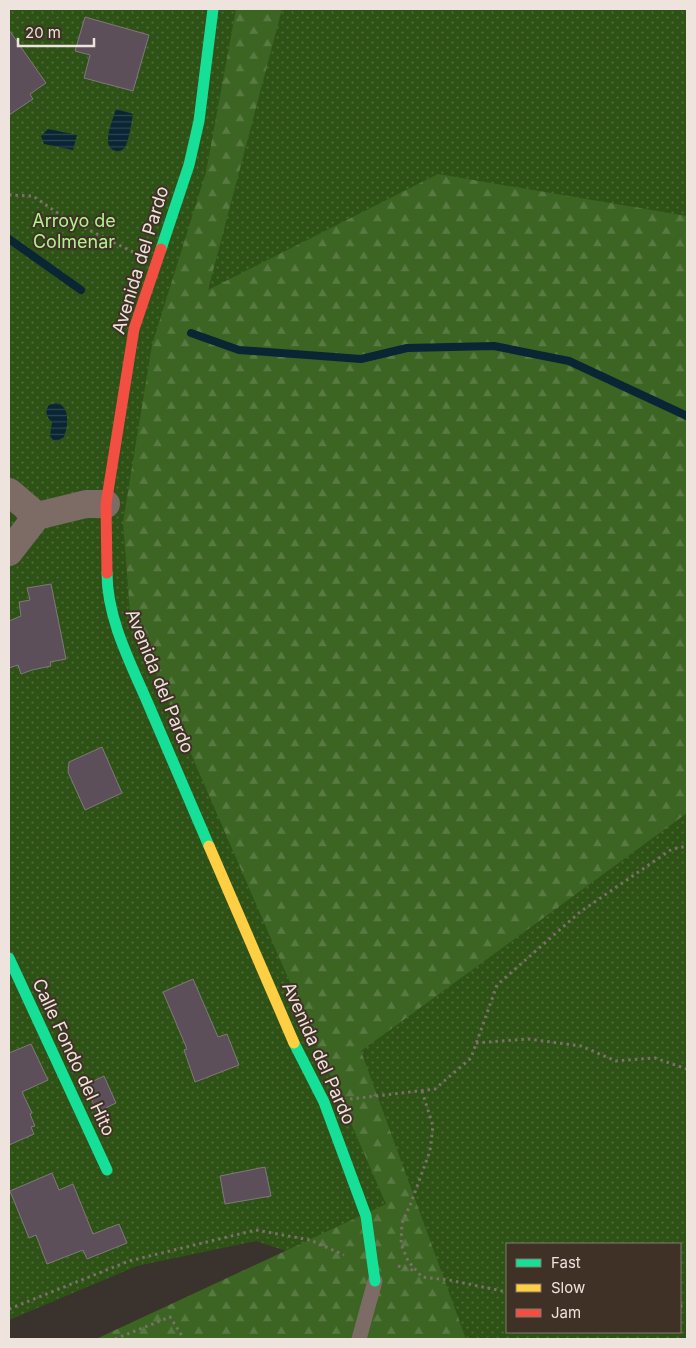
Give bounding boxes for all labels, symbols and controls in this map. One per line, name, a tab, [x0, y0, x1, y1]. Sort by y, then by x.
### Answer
scale bar	[18, 15, 94, 47]
text: 20 m	[25, 23, 61, 42]
street label: Avenida del Pardo	[108, 184, 172, 336]
park label: Arroyo de Colmenar	[32, 210, 116, 252]
street label: Avenida del Pardo	[122, 606, 198, 756]
street label: Calle Fondo del Hito	[28, 975, 120, 1139]
street label: Avenida del Pardo	[278, 979, 360, 1127]
legend	[506, 1243, 681, 1333]
text: Fast	[551, 1253, 581, 1272]
text: Slow	[551, 1278, 585, 1297]
text: Jam	[551, 1303, 581, 1322]

